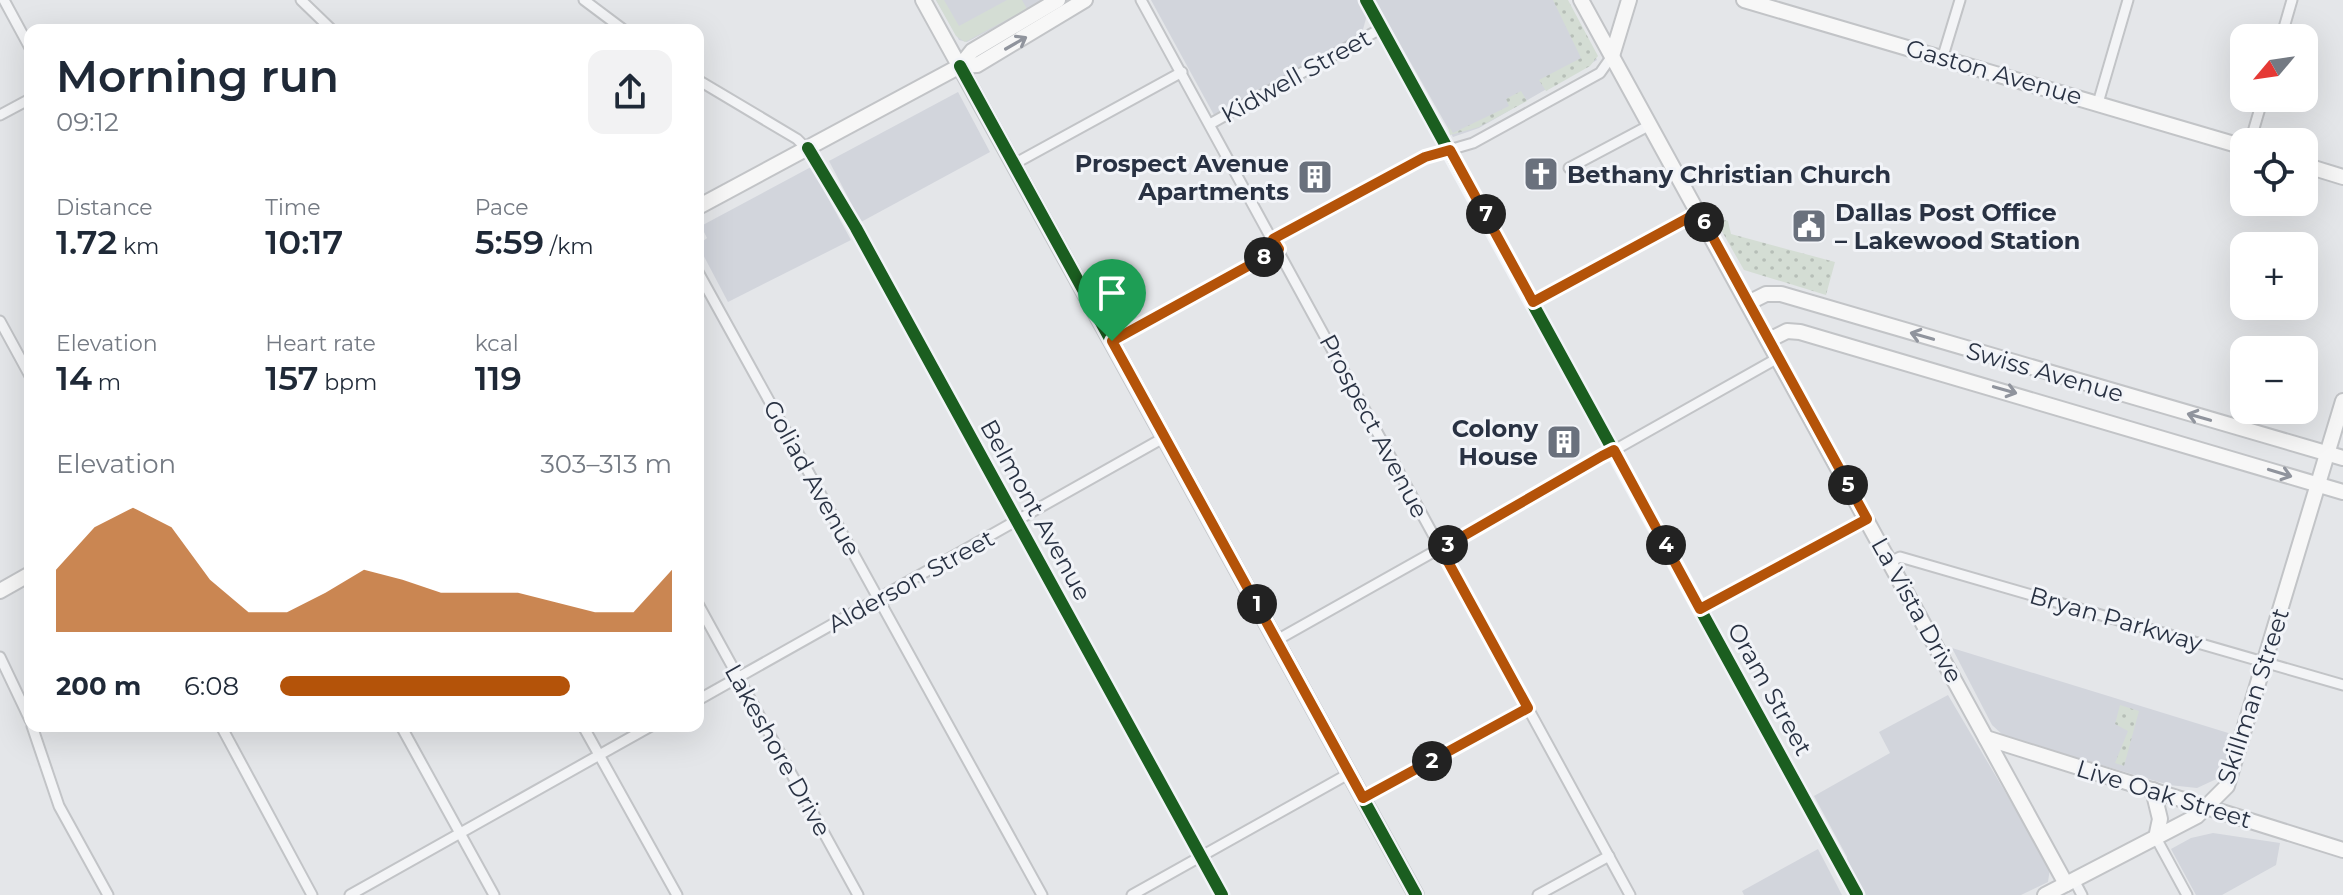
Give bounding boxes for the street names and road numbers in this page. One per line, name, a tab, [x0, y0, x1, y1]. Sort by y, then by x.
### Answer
street label: Kidwell Street	[1216, 23, 1376, 129]
street label: Gaston Avenue	[1903, 33, 2085, 111]
street label: Prospect Avenue	[1313, 329, 1435, 523]
street label: Swiss Avenue	[1963, 336, 2127, 408]
street label: Goliad Avenue	[757, 395, 867, 561]
street label: Belmont Avenue	[974, 414, 1098, 606]
street label: Alderson Street	[823, 523, 1000, 639]
street label: La Vista Drive	[1865, 532, 1969, 688]
street label: Bryan Parkway	[2026, 580, 2206, 658]
street label: Skillman Street	[2211, 604, 2295, 788]
street label: Oram Street	[1722, 618, 1818, 761]
street label: Lakeshore Drive	[719, 659, 837, 841]
street label: Live Oak Street	[2073, 754, 2255, 834]

